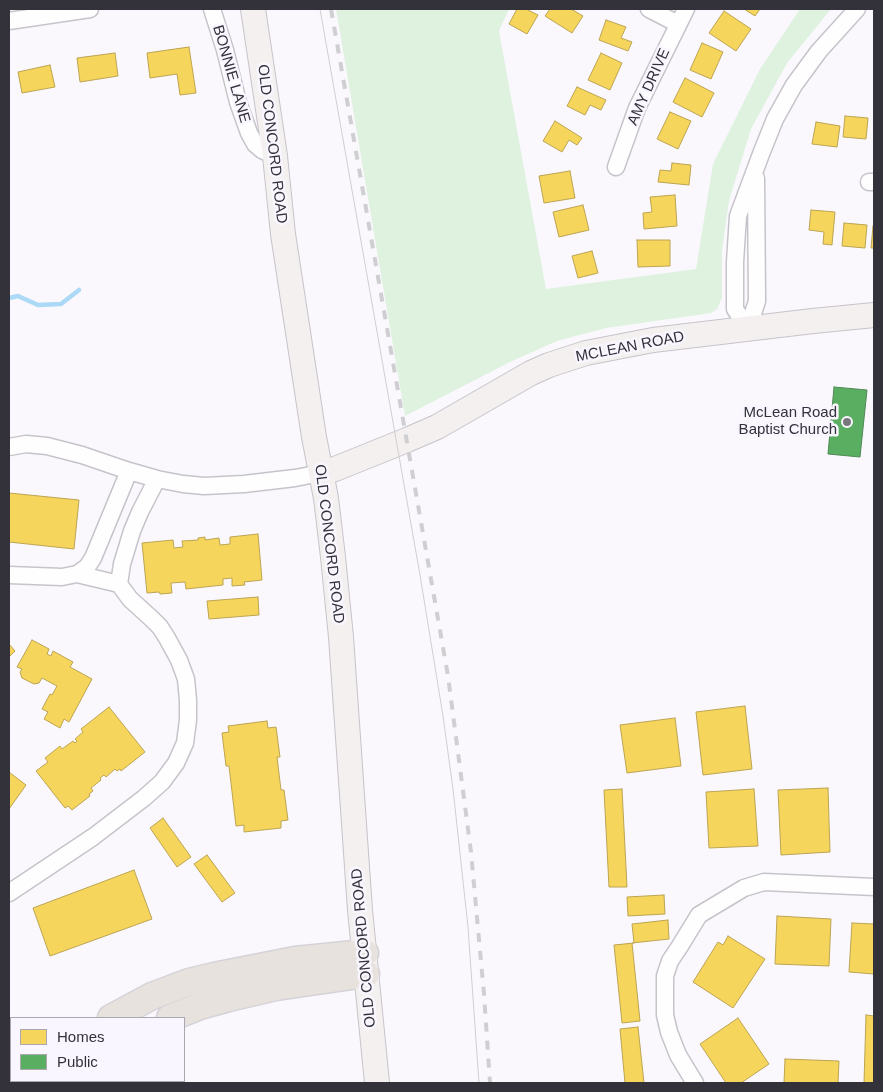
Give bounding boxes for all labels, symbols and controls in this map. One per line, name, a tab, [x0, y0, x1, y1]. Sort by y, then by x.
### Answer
street label: BONNIE LANE	[208, 23, 254, 125]
street label: AMY DRIVE	[624, 46, 674, 128]
street label: OLD CONCORD ROAD	[253, 63, 291, 225]
street label: MCLEAN ROAD	[574, 328, 686, 366]
place label: McLean Road Baptist Church	[739, 404, 837, 439]
marker: McLean Road Baptist Church	[841, 416, 853, 428]
street label: OLD CONCORD ROAD	[310, 463, 348, 625]
street label: OLD CONCORD ROAD	[348, 868, 380, 1028]
legend	[10, 1017, 185, 1082]
text: Homes	[57, 1028, 105, 1045]
text: Public	[57, 1053, 98, 1070]

